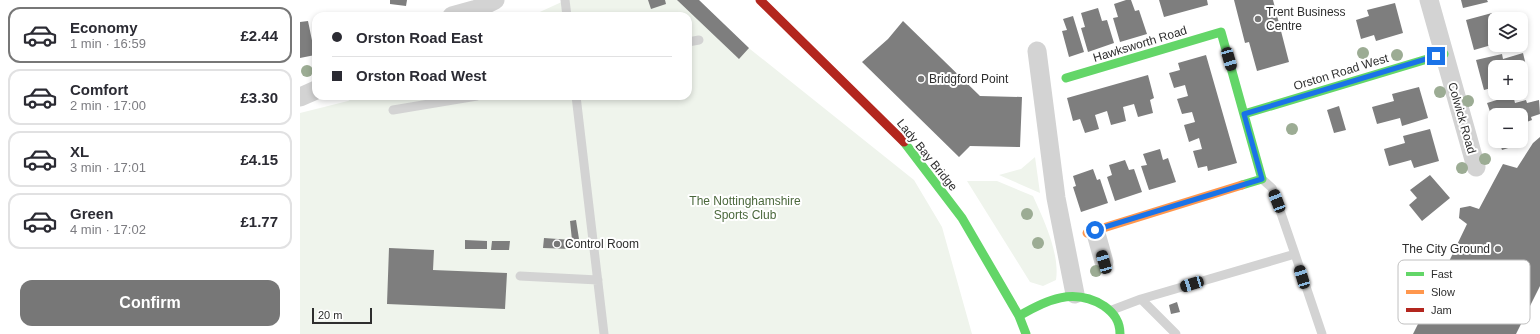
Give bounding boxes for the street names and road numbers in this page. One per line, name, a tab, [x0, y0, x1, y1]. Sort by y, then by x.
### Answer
street label: Hawksworth Road	[1091, 23, 1189, 65]
street label: Orston Road West	[1292, 51, 1391, 93]
street label: Colwick Road	[1445, 81, 1479, 155]
street label: Lady Bay Bridge	[894, 116, 960, 194]

